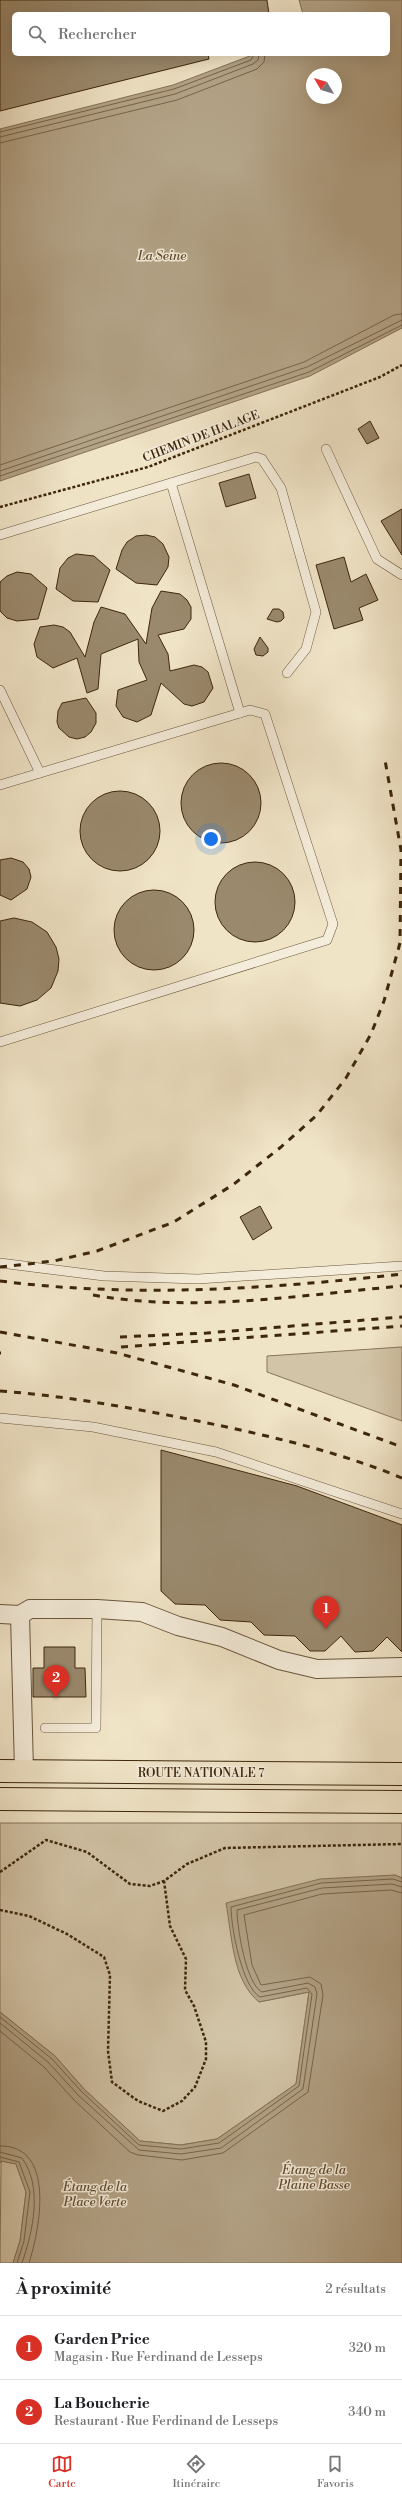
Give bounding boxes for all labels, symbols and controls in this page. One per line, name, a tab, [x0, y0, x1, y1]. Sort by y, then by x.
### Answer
search box	[12, 12, 390, 56]
icon: search	[26, 23, 48, 45]
text: Rechercher	[58, 25, 137, 44]
north arrow	[306, 68, 342, 104]
water label: La Seine	[137, 248, 186, 264]
street label: CHEMIN DE HALAGE	[141, 407, 262, 466]
your location	[201, 829, 221, 849]
pin: 1	[313, 1596, 339, 1629]
pin: 2	[43, 1665, 69, 1698]
street label: ROUTE NATIONALE 7	[138, 1766, 264, 1781]
water label: Étang de la Plaine Basse	[277, 2161, 350, 2193]
water label: Étang de la Place Verte	[62, 2178, 128, 2210]
text: À proximité	[16, 2278, 111, 2300]
text: 2 résultats	[325, 2281, 386, 2297]
text: Garden Price	[54, 2330, 150, 2349]
text: 1	[26, 2340, 32, 2356]
text: 320 m	[349, 2340, 386, 2356]
text: Magasin · Rue Ferdinand de Lesseps	[54, 2349, 263, 2365]
text: La Boucherie	[54, 2394, 150, 2413]
text: 2	[25, 2404, 33, 2420]
text: 340 m	[348, 2404, 386, 2420]
text: Restaurant · Rue Ferdinand de Lesseps	[54, 2413, 278, 2429]
tab: Carte	[48, 2453, 76, 2491]
tab: Itinéraire	[172, 2453, 220, 2491]
tab: Favoris	[317, 2453, 354, 2491]

